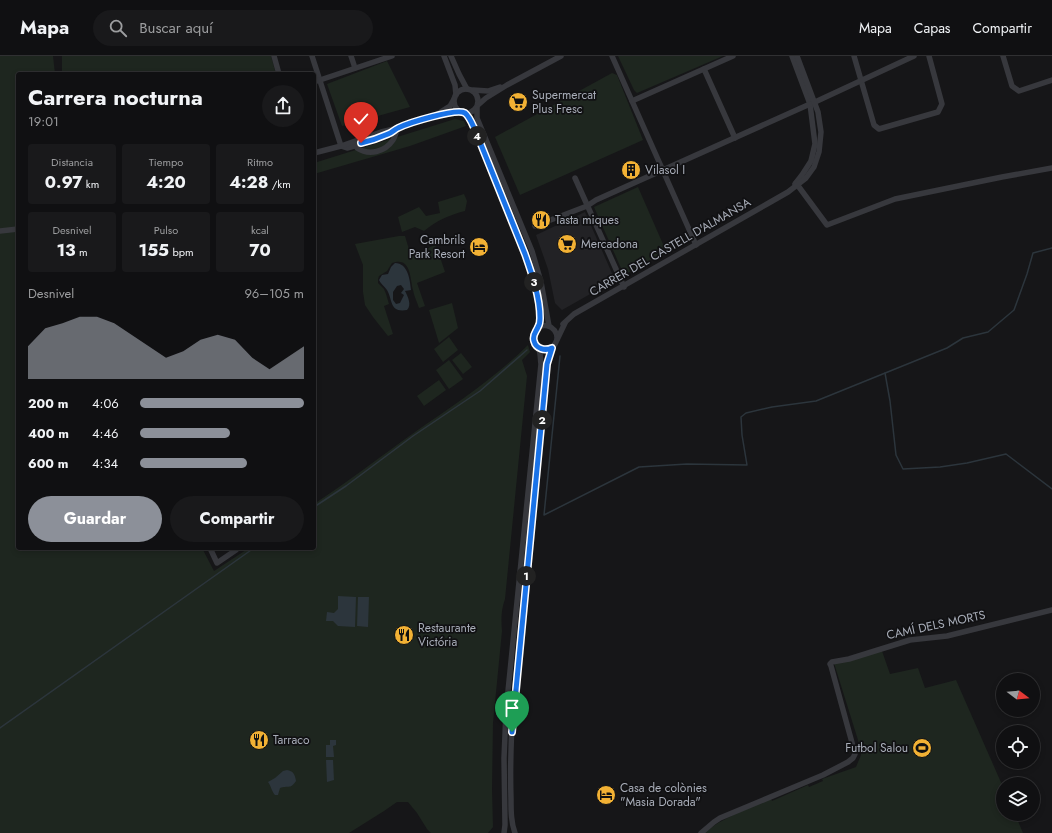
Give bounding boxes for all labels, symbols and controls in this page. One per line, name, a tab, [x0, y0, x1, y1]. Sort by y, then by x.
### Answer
search box	[93, 10, 373, 46]
text: Mapa	[20, 14, 69, 41]
icon: search	[107, 17, 129, 39]
text: Buscar aquí	[139, 17, 213, 39]
text: Mapa	[859, 18, 892, 38]
text: Capas	[914, 18, 951, 38]
text: Compartir	[973, 18, 1032, 38]
text: Carrera nocturna	[28, 81, 203, 113]
button: share	[262, 85, 304, 127]
place label: Supermercat Plus Fresc	[532, 86, 596, 118]
supermarket icon: Supermercat Plus Fresc	[507, 91, 529, 113]
pin	[344, 102, 378, 143]
icon: check	[350, 108, 372, 130]
text: 19:01	[28, 112, 59, 131]
pin: 4	[467, 126, 487, 146]
text: 4	[473, 128, 481, 144]
text: Distancia	[51, 154, 93, 170]
text: Tiempo	[149, 154, 183, 170]
text: Ritmo	[247, 154, 273, 170]
building icon: Vilasol I	[620, 159, 642, 181]
place label: Vilasol I	[645, 161, 685, 179]
text: 0.97	[45, 170, 83, 194]
text: 4:20	[146, 170, 186, 194]
text: 4:28	[229, 170, 268, 194]
text: km	[83, 176, 99, 192]
text: /km	[268, 176, 291, 192]
street label: CARRER DEL CASTELL D'ALMANSA	[586, 193, 754, 301]
restaurant icon: Tasta miques	[530, 209, 552, 231]
place label: Tasta miques	[555, 211, 619, 229]
text: Desnivel	[52, 222, 92, 238]
text: Pulso	[154, 222, 178, 238]
text: kcal	[251, 222, 269, 238]
place label: Cambrils Park Resort	[409, 231, 465, 263]
supermarket icon: Mercadona	[556, 233, 578, 255]
place label: Mercadona	[581, 235, 638, 253]
hotel icon: Cambrils Park Resort	[468, 236, 490, 258]
text: 13	[56, 238, 76, 262]
text: 155	[138, 238, 169, 262]
text: 70	[249, 238, 271, 262]
text: m	[76, 244, 88, 260]
text: bpm	[169, 244, 194, 260]
pin: 3	[524, 272, 544, 292]
text: 3	[531, 274, 537, 290]
text: Desnivel	[28, 284, 74, 303]
text: 96–105 m	[244, 284, 304, 303]
text: 200 m	[28, 394, 68, 413]
text: 4:06	[92, 394, 119, 413]
pin: 2	[532, 410, 552, 430]
text: 2	[538, 412, 546, 428]
text: 400 m	[28, 424, 69, 443]
text: 4:46	[92, 424, 119, 443]
text: 600 m	[28, 454, 68, 473]
text: 4:34	[92, 454, 118, 473]
button: Guardar	[28, 496, 162, 542]
button: Compartir	[170, 496, 304, 542]
pin: 1	[516, 566, 536, 586]
text: 1	[523, 568, 529, 584]
street label: CAMÍ DELS MORTS	[885, 606, 987, 644]
place label: Restaurante Victória	[418, 619, 476, 651]
restaurant icon: Restaurante Victória	[393, 624, 415, 646]
north arrow	[996, 673, 1040, 717]
map controls	[996, 673, 1040, 821]
pin	[495, 691, 529, 732]
icon: arrive	[501, 697, 523, 719]
button: locate	[996, 725, 1040, 769]
restaurant icon: Tarraco	[248, 729, 270, 751]
place label: Tarraco	[273, 731, 310, 749]
sports icon: Futbol Salou	[911, 737, 933, 759]
place label: Futbol Salou	[845, 739, 908, 757]
button: layers	[996, 777, 1040, 821]
place label: Casa de colònies "Masia Dorada"	[620, 779, 707, 811]
hotel icon: Casa de colònies "Masia Dorada"	[595, 784, 617, 806]

